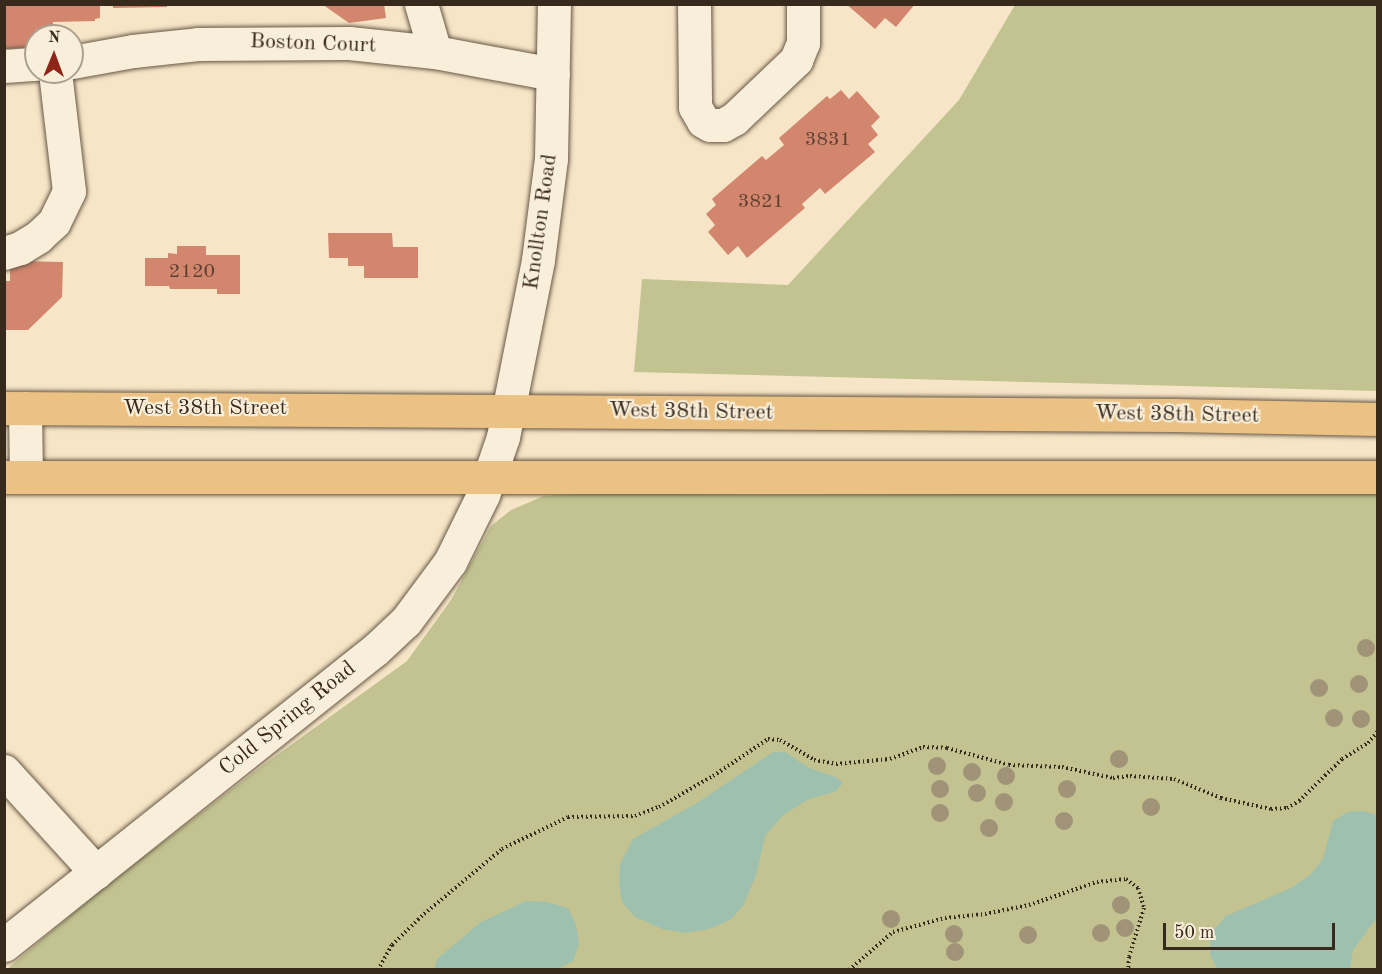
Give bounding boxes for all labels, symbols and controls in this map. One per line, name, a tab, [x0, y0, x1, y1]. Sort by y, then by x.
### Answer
north arrow	[24, 24, 84, 84]
street label: Boston Court	[249, 29, 377, 59]
text: N	[48, 30, 61, 46]
house number: 3831	[805, 128, 851, 152]
street label: Knollton Road	[518, 152, 564, 292]
house number: 3821	[738, 190, 784, 214]
house number: 2120	[169, 260, 215, 284]
street label: West 38th Street	[123, 396, 287, 422]
street label: West 38th Street	[609, 397, 773, 427]
street label: West 38th Street	[1095, 400, 1259, 430]
street label: Cold Spring Road	[214, 656, 362, 782]
scale bar	[1166, 911, 1338, 949]
text: 50 m	[1174, 924, 1214, 942]

